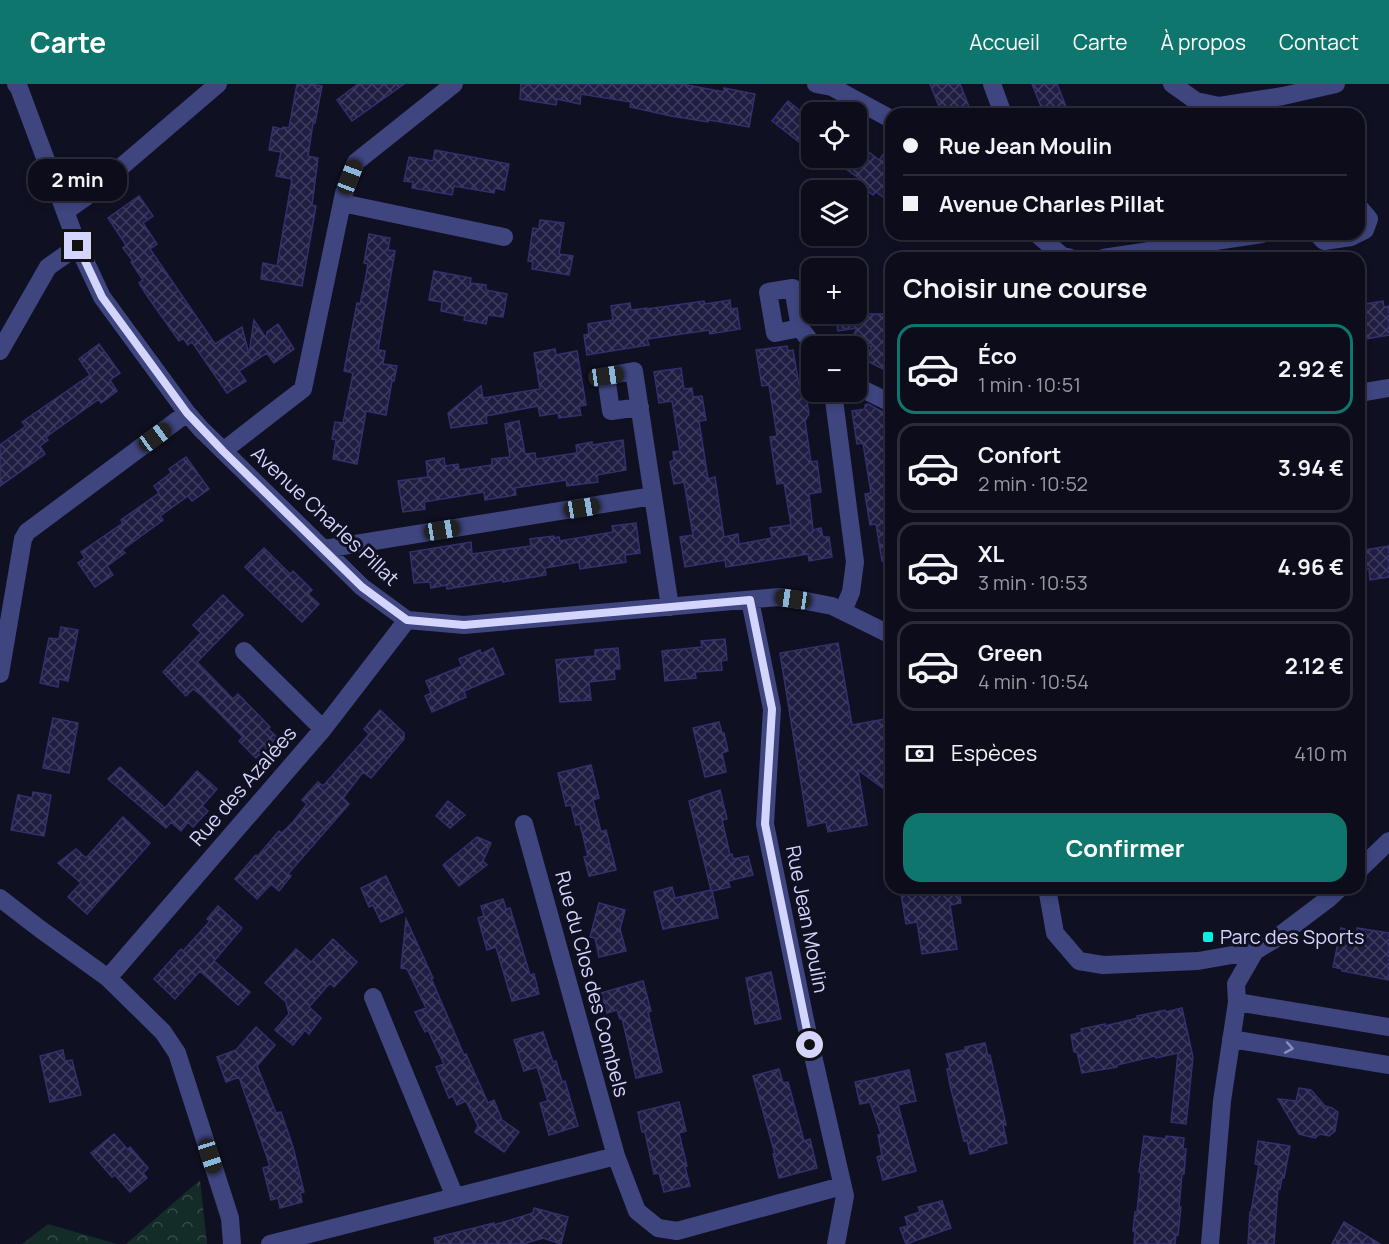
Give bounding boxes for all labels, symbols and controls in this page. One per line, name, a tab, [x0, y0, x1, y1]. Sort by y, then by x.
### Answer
text: Carte	[30, 23, 106, 61]
text: Accueil	[969, 28, 1040, 56]
text: Carte	[1073, 28, 1127, 56]
text: À propos	[1160, 28, 1246, 56]
text: Contact	[1279, 28, 1359, 56]
map controls	[801, 102, 867, 402]
button: locate	[801, 102, 867, 168]
text: Rue Jean Moulin	[939, 131, 1112, 161]
car	[335, 157, 365, 197]
callout: 2 min	[28, 159, 128, 201]
text: 2 min	[51, 166, 104, 193]
button: layers	[801, 180, 867, 246]
text: Avenue Charles Pillat	[939, 189, 1165, 219]
route end	[64, 232, 91, 259]
button: +	[801, 258, 867, 324]
text: Choisir une course	[903, 269, 1147, 306]
button: −	[801, 336, 867, 402]
text: Éco	[978, 341, 1017, 371]
icon: car	[906, 342, 960, 396]
text: 2.92 €	[1278, 354, 1344, 384]
car	[587, 365, 625, 387]
text: 1 min · 10:51	[978, 371, 1081, 398]
car	[135, 419, 175, 455]
street label: Avenue Charles Pillat	[246, 440, 405, 591]
text: Confort	[978, 440, 1061, 470]
icon: car	[906, 441, 960, 495]
text: 3.94 €	[1278, 453, 1344, 483]
text: 2 min · 10:52	[978, 470, 1088, 497]
car	[563, 496, 601, 520]
car	[423, 518, 461, 542]
text: XL	[978, 539, 1004, 569]
icon: car	[906, 540, 960, 594]
text: 4.96 €	[1278, 552, 1344, 582]
text: 3 min · 10:53	[978, 569, 1088, 596]
car	[774, 588, 812, 610]
text: Green	[978, 638, 1043, 668]
icon: car	[906, 639, 960, 693]
text: 2.12 €	[1285, 651, 1344, 681]
text: 4 min · 10:54	[978, 668, 1089, 695]
street label: Rue des Azalées	[183, 720, 302, 851]
icon: cash	[903, 737, 936, 770]
text: Espèces	[951, 738, 1037, 768]
text: 410 m	[1294, 740, 1347, 767]
button: Confirmer	[903, 813, 1347, 882]
street label: Rue Jean Moulin	[780, 843, 835, 995]
street label: Rue du Clos des Combels	[549, 868, 636, 1100]
place label: Parc des Sports	[1220, 923, 1365, 950]
marker: Parc des Sports	[1201, 930, 1215, 944]
route start	[796, 1031, 823, 1058]
one-way arrow	[1283, 1041, 1293, 1054]
car	[196, 1136, 224, 1176]

